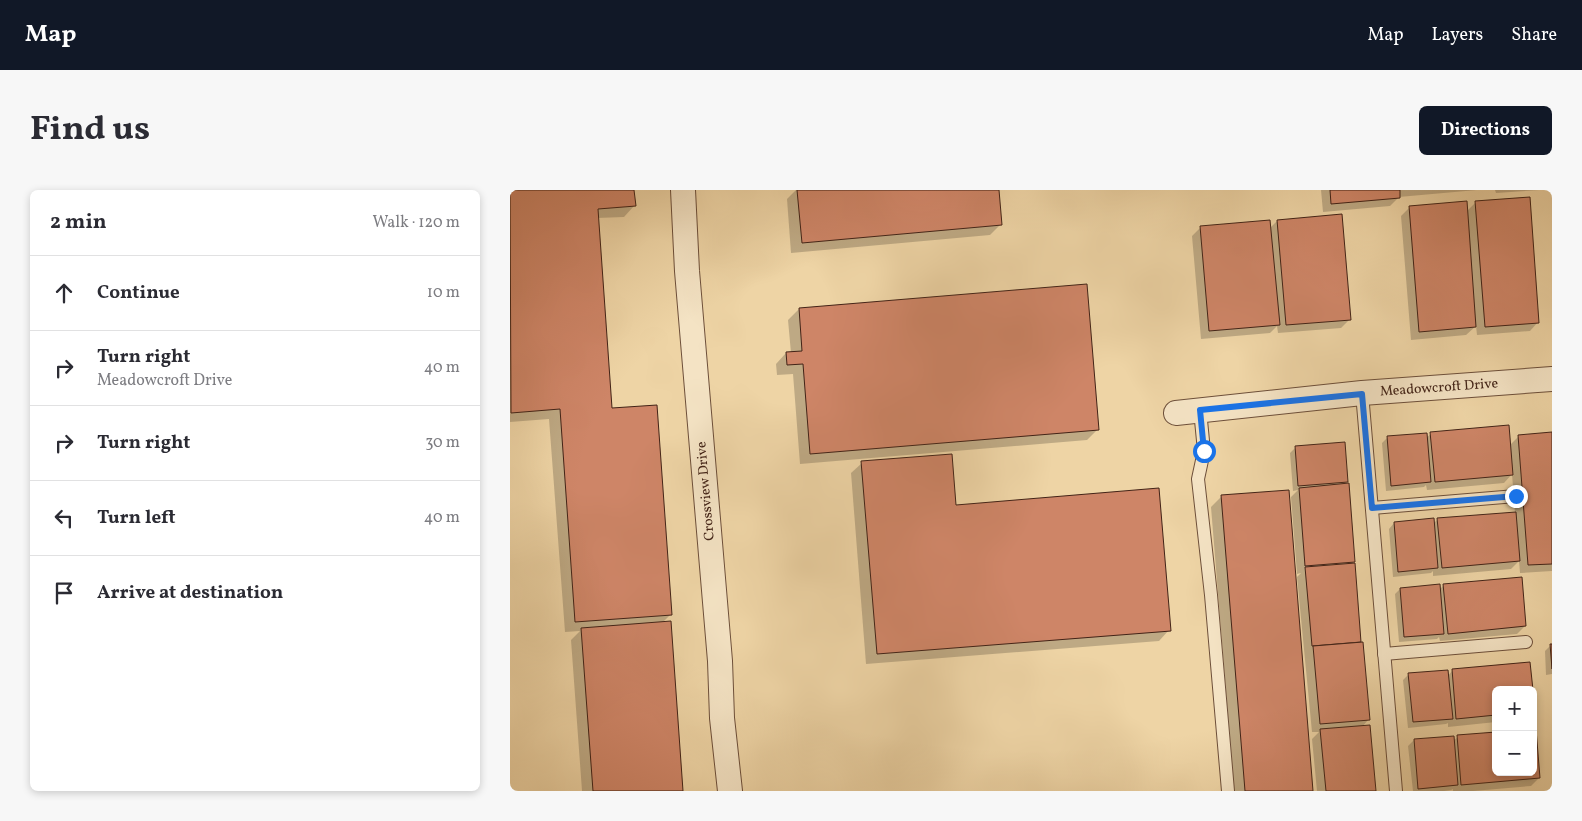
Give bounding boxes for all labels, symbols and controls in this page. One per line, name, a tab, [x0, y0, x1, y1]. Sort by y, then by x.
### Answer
text: Map	[25, 18, 76, 52]
text: Map	[1367, 23, 1403, 48]
text: Layers	[1431, 23, 1483, 48]
text: Share	[1511, 23, 1557, 48]
text: Find us	[30, 106, 150, 154]
button: Directions	[1419, 106, 1552, 155]
text: 2 min	[50, 208, 107, 237]
text: Walk · 120 m	[372, 212, 460, 234]
icon: ahead	[50, 279, 78, 307]
text: Continue	[97, 280, 180, 306]
text: 10 m	[427, 282, 460, 304]
text: Turn right	[97, 344, 190, 370]
icon: right	[50, 354, 78, 382]
text: 40 m	[424, 357, 460, 379]
text: Meadowcroft Drive	[97, 370, 232, 392]
street label: Meadowcroft Drive	[1379, 374, 1499, 402]
icon: right	[50, 429, 78, 457]
text: Turn right	[97, 430, 190, 456]
text: 30 m	[425, 432, 460, 454]
street label: Crossview Drive	[692, 440, 720, 541]
route start	[1193, 440, 1216, 463]
route end	[1505, 485, 1528, 508]
icon: left	[50, 504, 78, 532]
text: Turn left	[97, 505, 176, 531]
text: 40 m	[424, 507, 460, 529]
icon: arrive	[50, 579, 78, 607]
text: Arrive at destination	[97, 580, 283, 606]
map controls	[1492, 686, 1537, 776]
button: +	[1492, 686, 1537, 731]
button: −	[1492, 731, 1537, 776]

